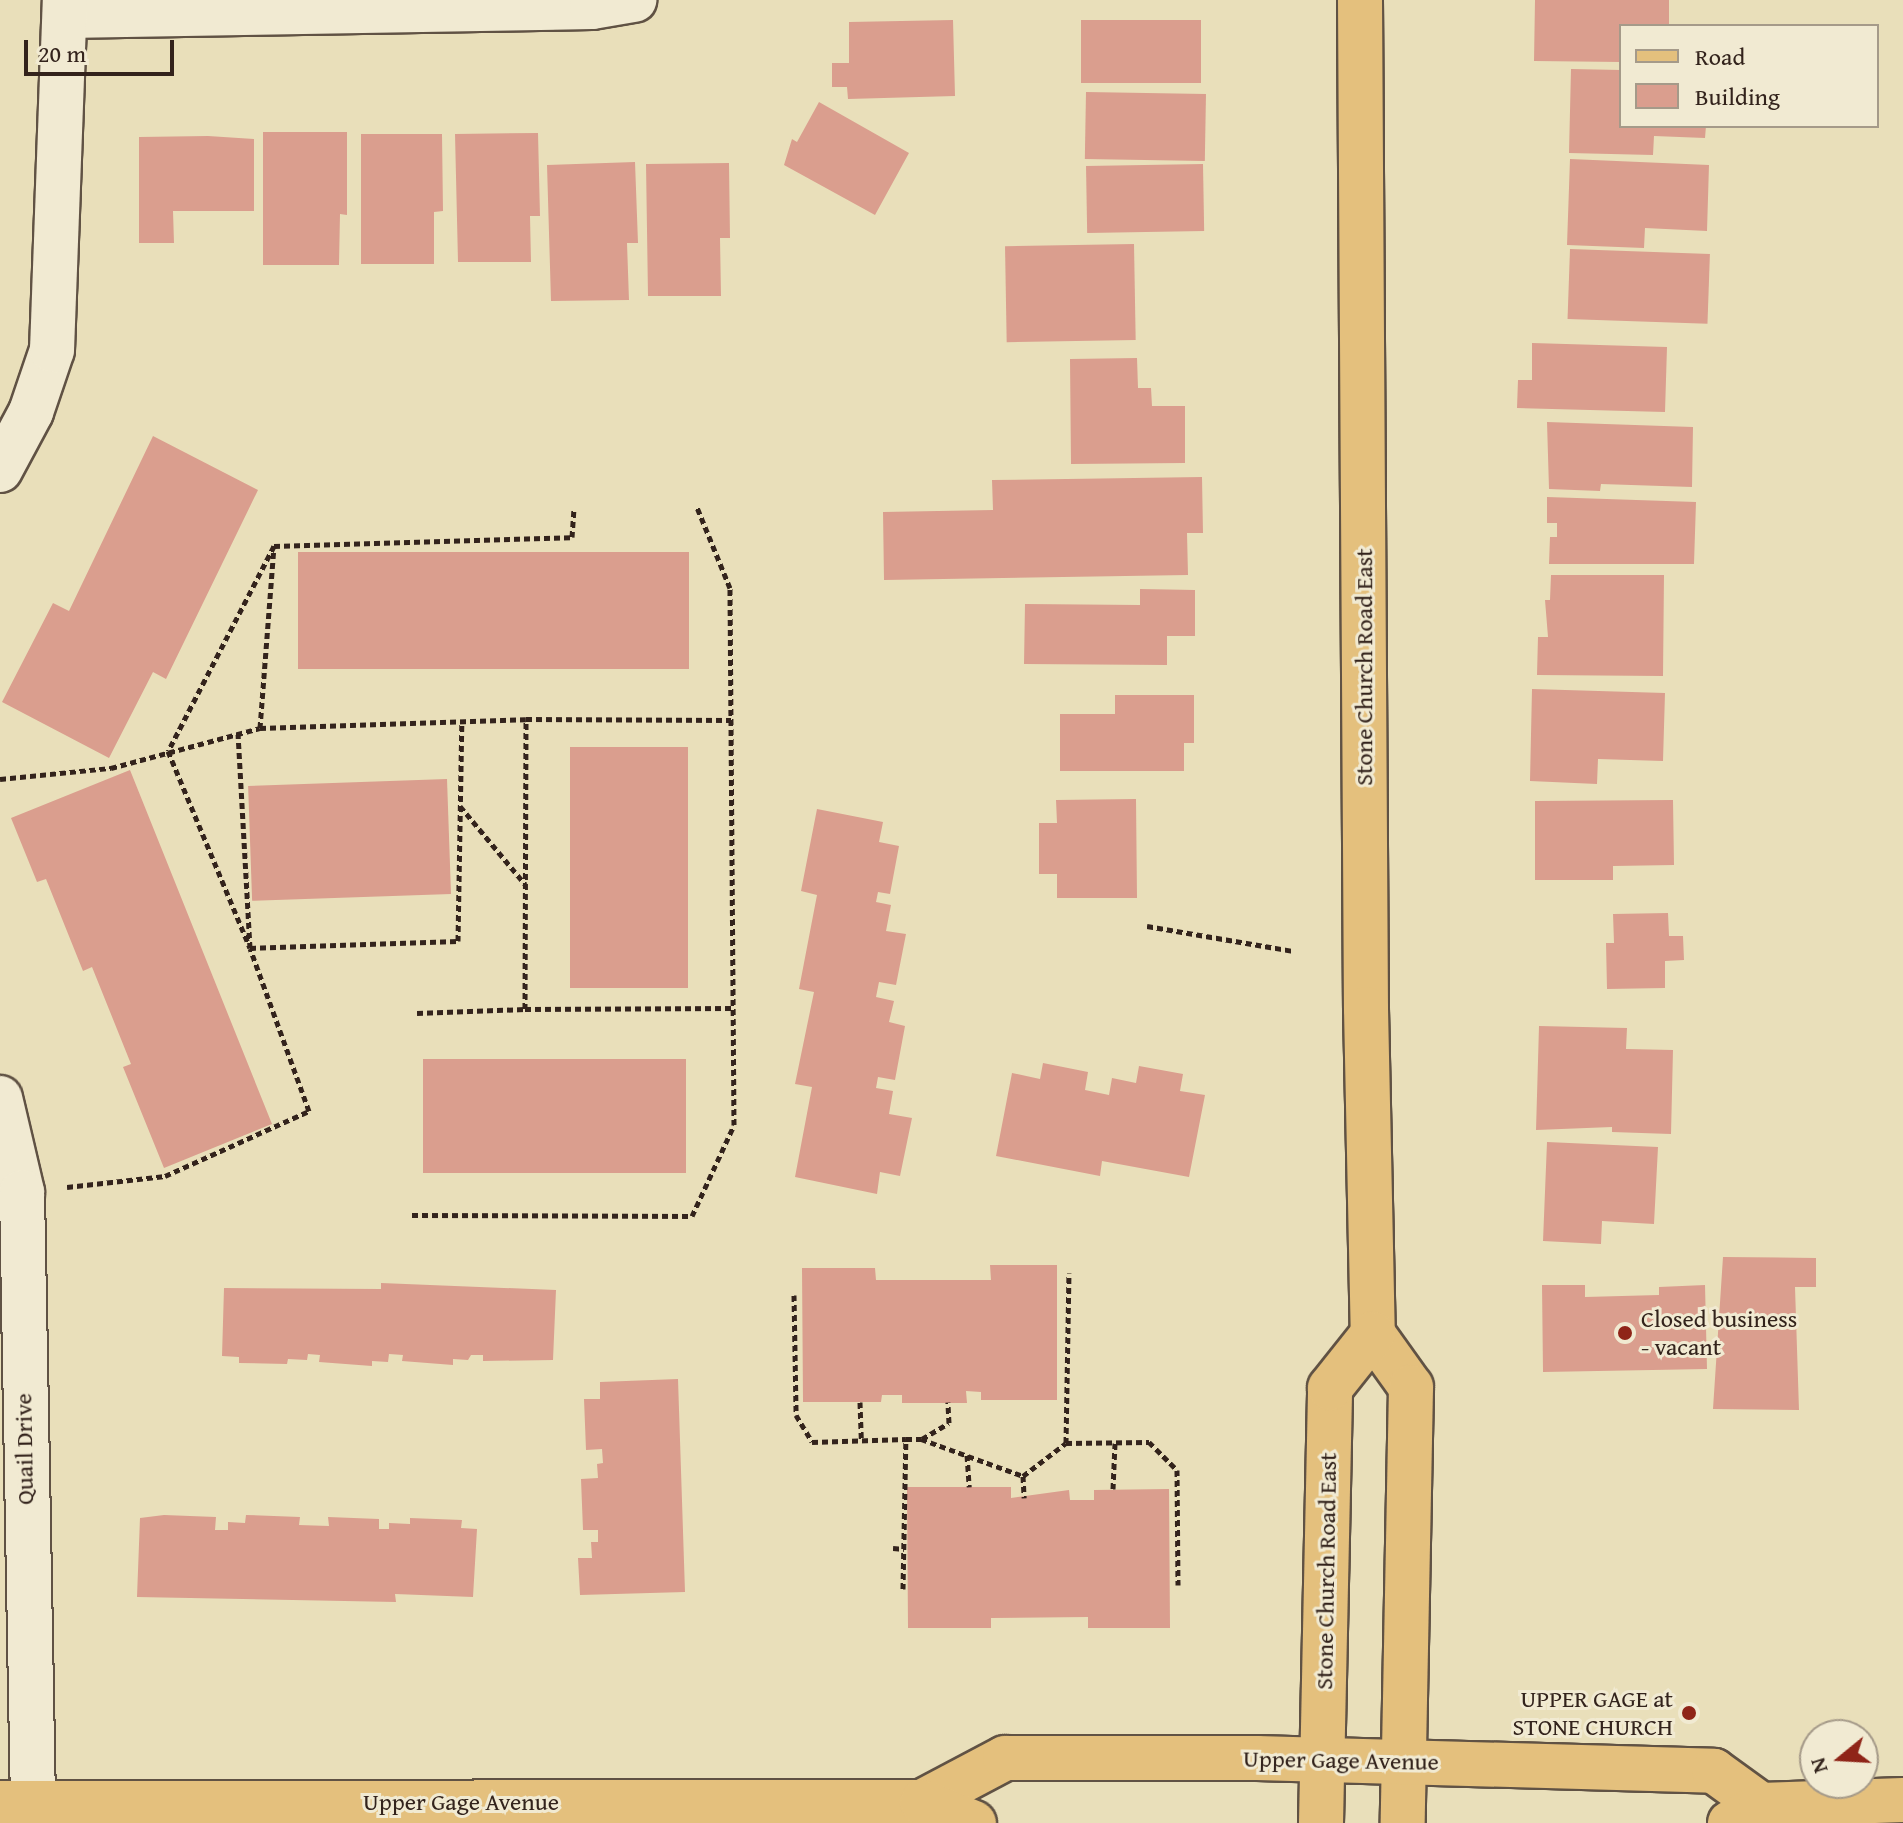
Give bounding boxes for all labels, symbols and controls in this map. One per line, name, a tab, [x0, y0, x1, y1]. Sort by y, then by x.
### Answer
scale bar	[28, 24, 178, 74]
legend	[1619, 24, 1879, 128]
text: 20 m	[38, 36, 86, 71]
text: Road	[1695, 39, 1745, 74]
text: Building	[1695, 79, 1780, 114]
street label: Stone Church Road East	[1350, 548, 1378, 786]
place label: Closed business - vacant	[1641, 1305, 1797, 1361]
marker: Closed business - vacant	[1616, 1324, 1634, 1342]
street label: Quail Drive	[9, 1393, 39, 1505]
street label: Stone Church Road East	[1310, 1452, 1342, 1690]
place label: UPPER GAGE at STONE CHURCH	[1513, 1685, 1673, 1741]
marker: UPPER GAGE at STONE CHURCH	[1680, 1704, 1698, 1722]
north arrow	[1799, 1719, 1879, 1799]
street label: Upper Gage Avenue	[1243, 1744, 1439, 1776]
text: N	[1801, 1754, 1836, 1778]
street label: Upper Gage Avenue	[363, 1788, 559, 1816]

